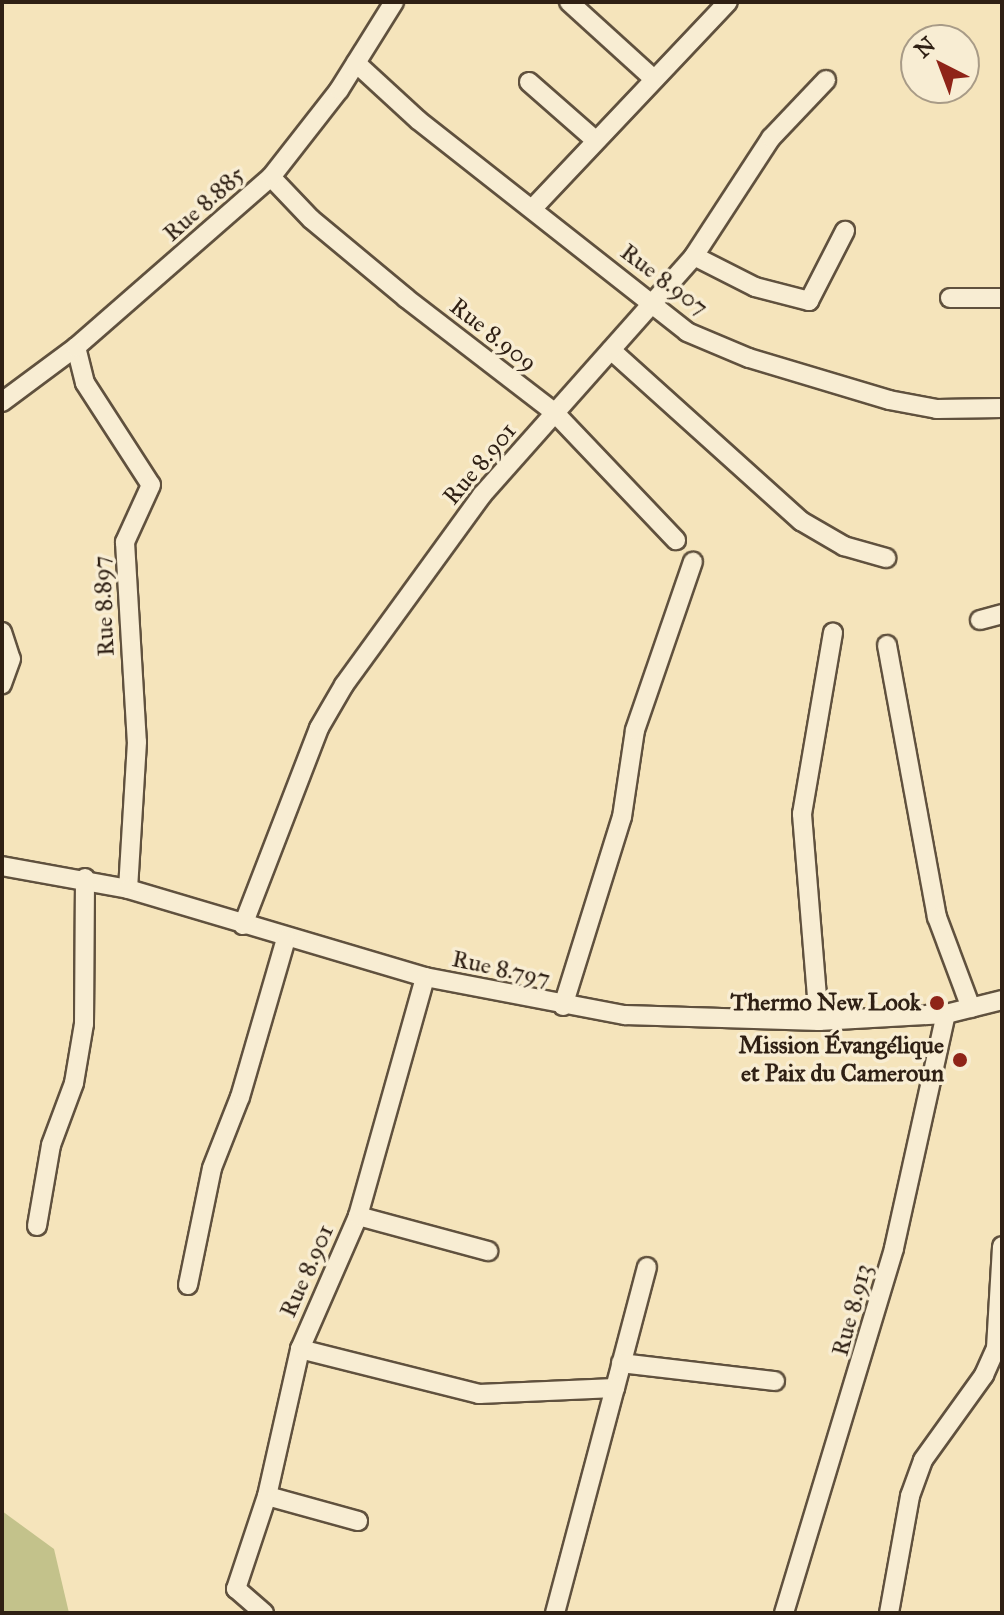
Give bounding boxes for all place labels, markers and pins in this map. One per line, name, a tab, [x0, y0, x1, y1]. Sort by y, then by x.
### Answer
place label: Thermo New Look	[731, 989, 921, 1017]
marker: Thermo New Look	[928, 994, 946, 1012]
place label: Mission Évangélique et Paix du Cameroun	[739, 1032, 944, 1088]
marker: Mission Évangélique et Paix du Cameroun	[951, 1051, 969, 1069]

